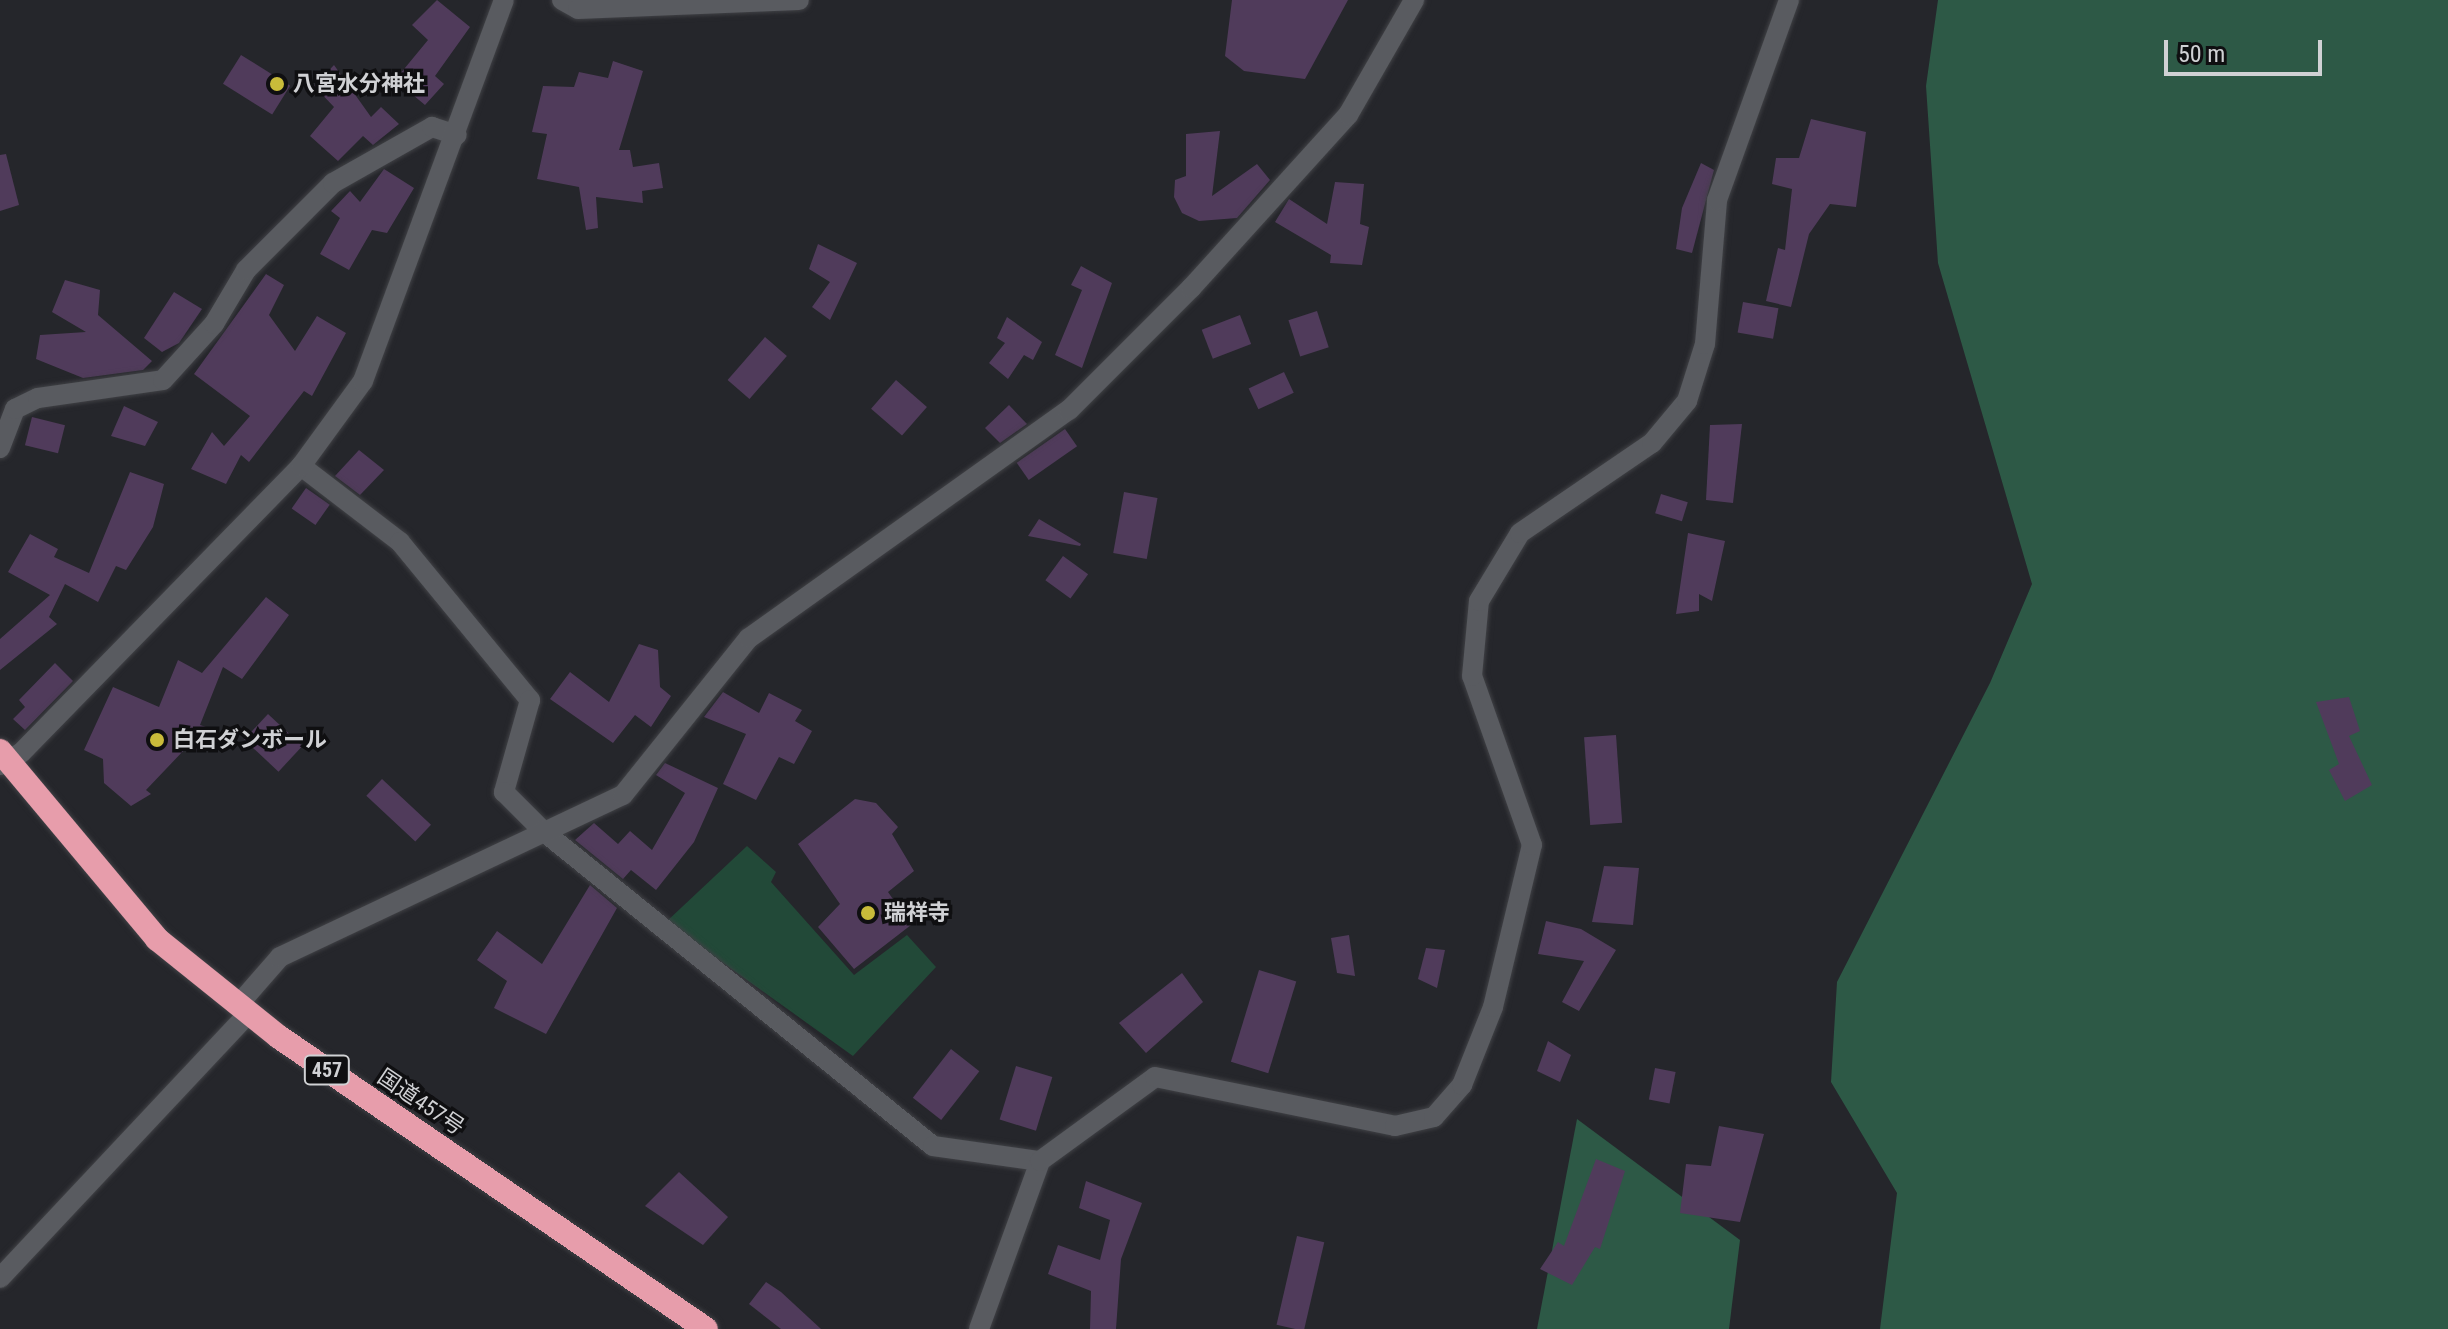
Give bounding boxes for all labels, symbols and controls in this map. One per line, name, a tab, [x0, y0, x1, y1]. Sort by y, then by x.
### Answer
scale bar	[2168, 24, 2326, 74]
text: 50 m	[2178, 40, 2225, 68]
place label: 八宮水分神社	[293, 71, 425, 97]
marker: 八宮水分神社	[268, 75, 286, 93]
place label: 白石ダンボール	[173, 727, 327, 753]
marker: 白石ダンボール	[148, 731, 166, 749]
place label: 瑞祥寺	[884, 900, 950, 926]
marker: 瑞祥寺	[859, 904, 877, 922]
road number: 457	[303, 1054, 351, 1086]
street label: 国道457号	[373, 1063, 469, 1141]

